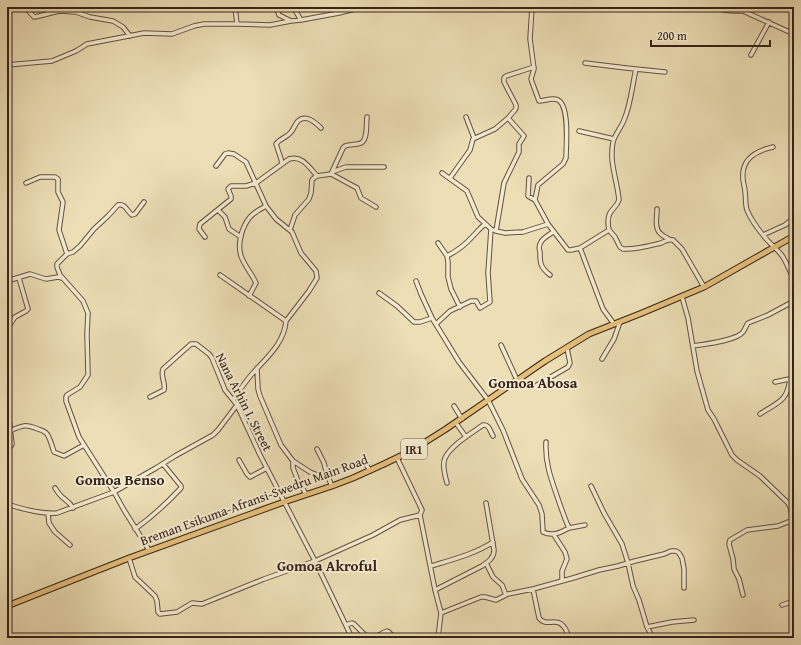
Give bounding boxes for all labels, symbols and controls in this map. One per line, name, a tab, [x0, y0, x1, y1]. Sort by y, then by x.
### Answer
scale bar	[651, 22, 770, 48]
text: 200 m	[657, 27, 687, 44]
street label: Nana Arhin I. Street	[211, 349, 277, 455]
district label: Gomoa Abosa	[489, 372, 578, 393]
road number: IR1	[401, 439, 427, 459]
street label: Breman Esikuma-Afransi-Swedru Main Road	[137, 450, 371, 550]
district label: Gomoa Benso	[76, 469, 164, 490]
district label: Gomoa Akroful	[277, 555, 377, 576]

